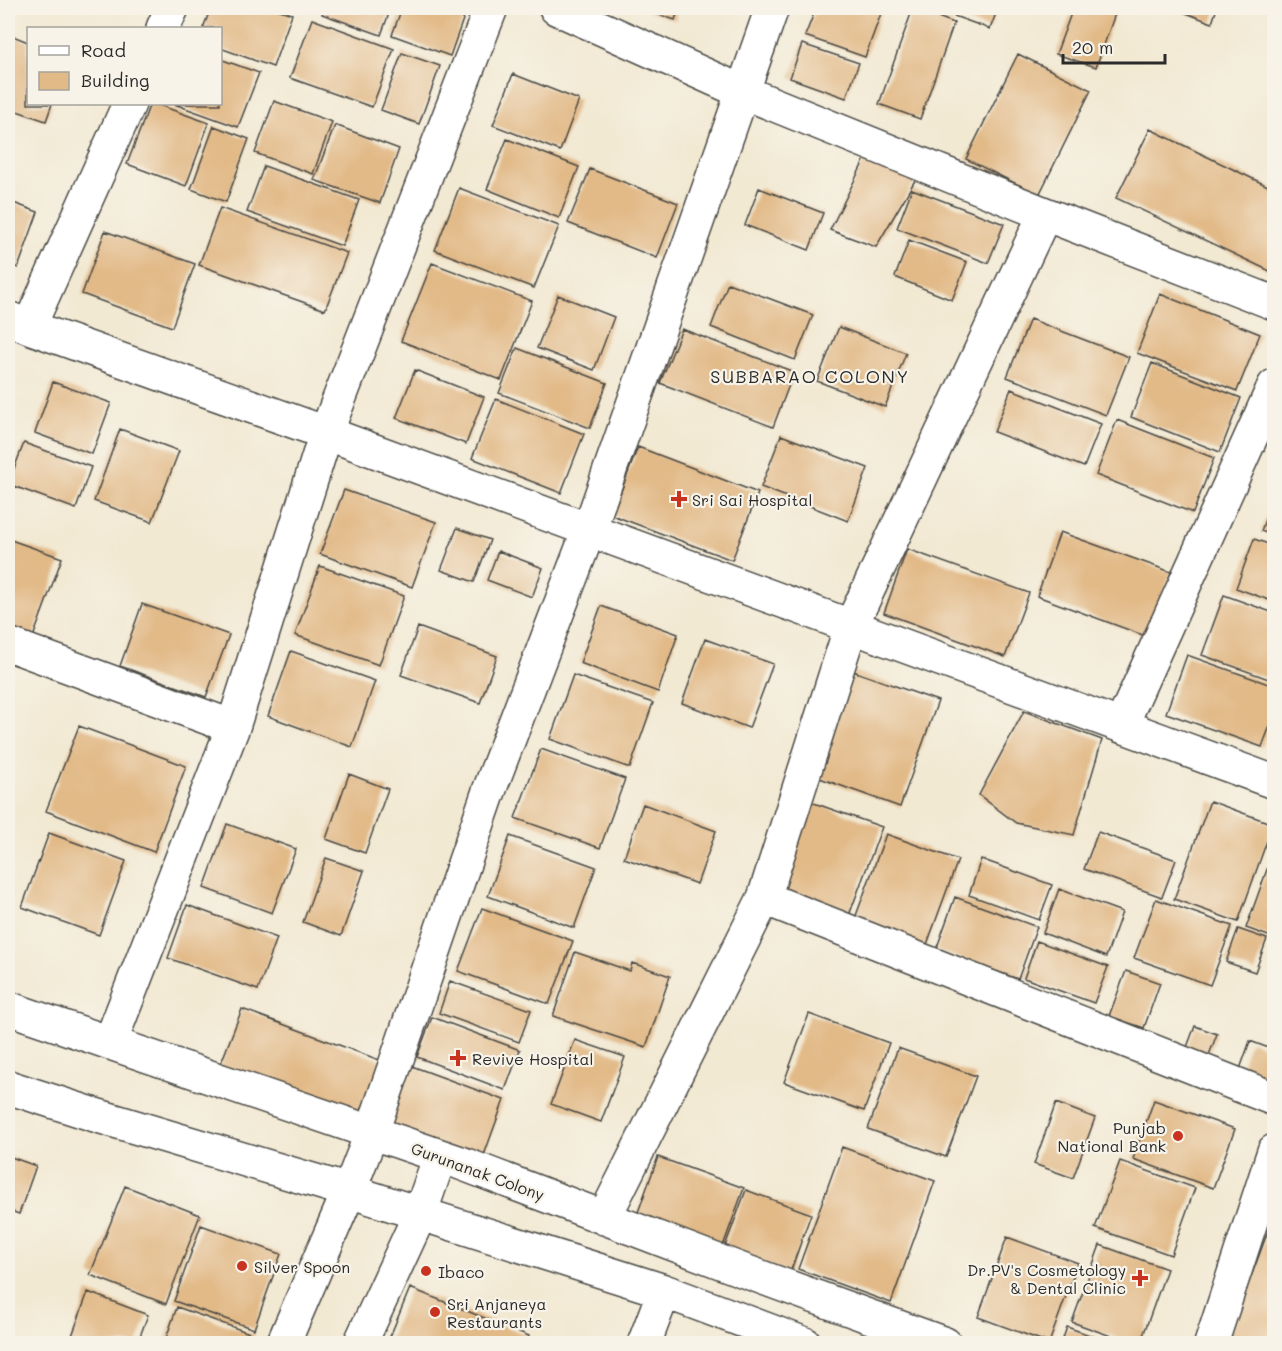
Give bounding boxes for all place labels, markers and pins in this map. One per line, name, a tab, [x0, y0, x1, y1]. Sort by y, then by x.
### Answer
place label: Sri Sai Hospital	[692, 489, 813, 510]
marker: Sri Sai Hospital	[670, 490, 688, 508]
place label: Revive Hospital	[472, 1048, 593, 1069]
marker: Revive Hospital	[449, 1049, 467, 1067]
place label: Punjab National Bank	[1058, 1117, 1166, 1156]
marker: Punjab National Bank	[1171, 1129, 1185, 1143]
place label: Silver Spoon	[254, 1256, 350, 1277]
marker: Silver Spoon	[235, 1259, 249, 1273]
place label: Dr.PV's Cosmetology & Dental Clinic	[967, 1259, 1126, 1298]
place label: Ibaco	[438, 1261, 484, 1282]
marker: Ibaco	[419, 1264, 433, 1278]
marker: Dr.PV's Cosmetology & Dental Clinic	[1131, 1269, 1149, 1287]
place label: Sri Anjaneya Restaurants	[447, 1293, 546, 1332]
marker: Sri Anjaneya Restaurants	[428, 1305, 442, 1319]

